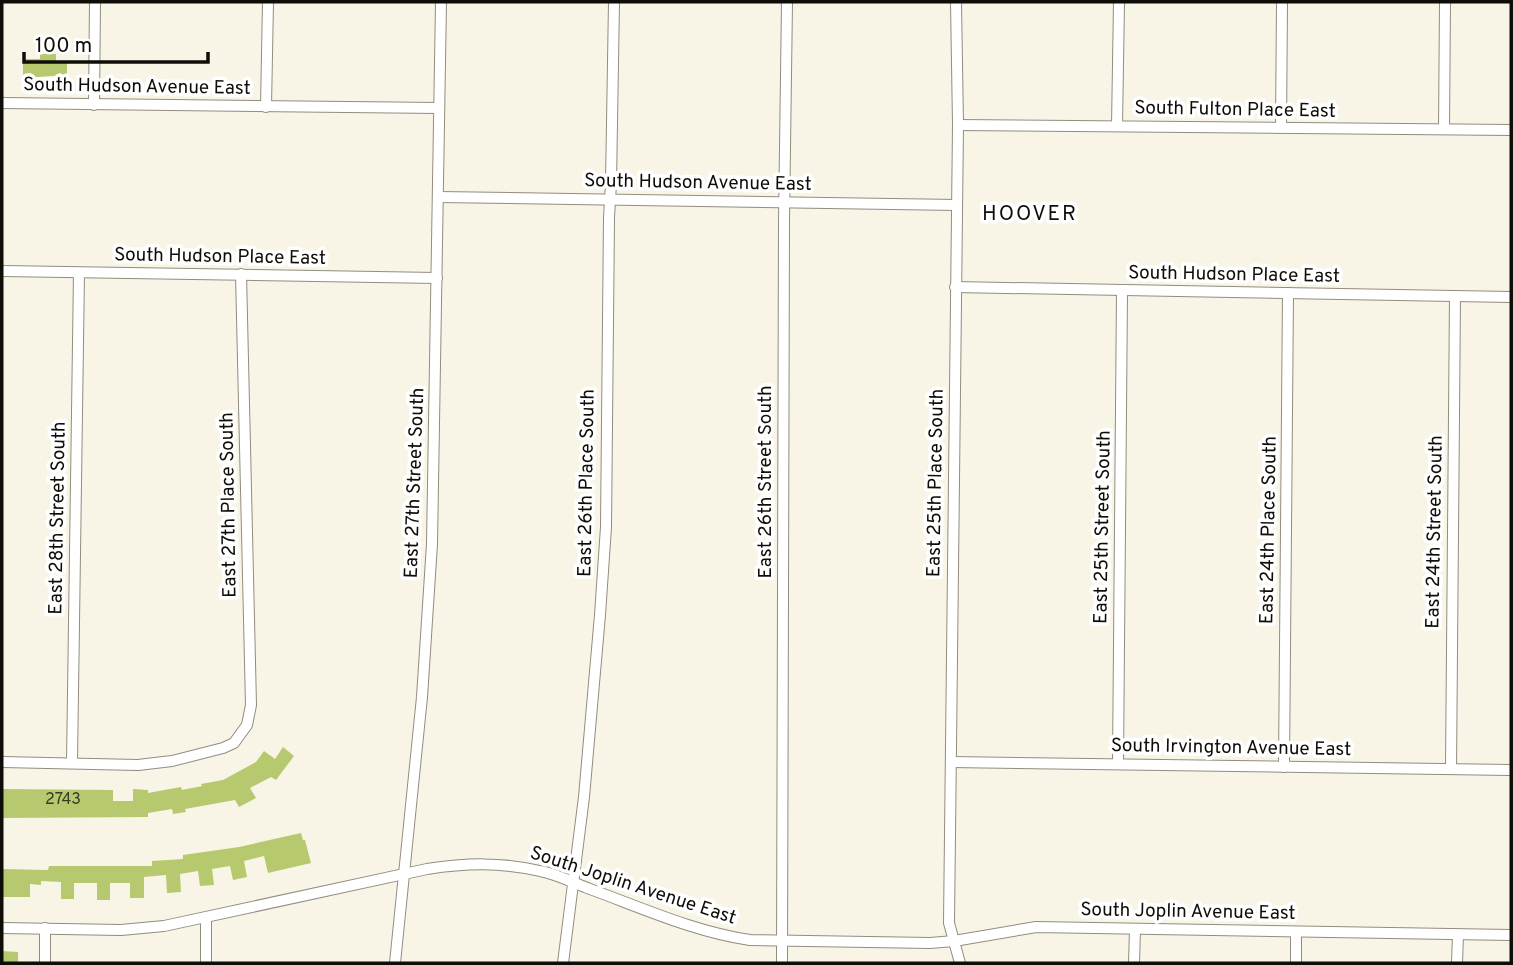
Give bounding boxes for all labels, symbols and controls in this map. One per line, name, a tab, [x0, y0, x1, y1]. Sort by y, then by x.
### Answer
scale bar	[24, 21, 208, 65]
text: 100 m	[35, 33, 92, 60]
street label: South Hudson Avenue East	[23, 73, 251, 101]
street label: South Fulton Place East	[1134, 96, 1336, 124]
street label: South Hudson Avenue East	[584, 169, 812, 197]
district label: HOOVER	[982, 201, 1078, 228]
street label: South Hudson Place East	[114, 243, 326, 271]
street label: South Hudson Place East	[1128, 261, 1340, 289]
street label: East 26th Street South	[754, 385, 778, 579]
street label: East 27th Street South	[400, 387, 430, 579]
street label: East 26th Place South	[573, 389, 601, 577]
street label: East 25th Place South	[922, 389, 950, 577]
street label: East 27th Place South	[215, 412, 243, 598]
street label: East 28th Street South	[44, 421, 72, 615]
street label: East 25th Street South	[1089, 430, 1117, 624]
street label: East 24th Street South	[1421, 435, 1449, 629]
street label: East 24th Place South	[1255, 436, 1283, 624]
street label: South Irvington Avenue East	[1111, 734, 1351, 762]
house number: 2743	[45, 790, 81, 810]
street label: South Joplin Avenue East	[527, 841, 739, 931]
street label: South Joplin Avenue East	[1080, 898, 1296, 926]

